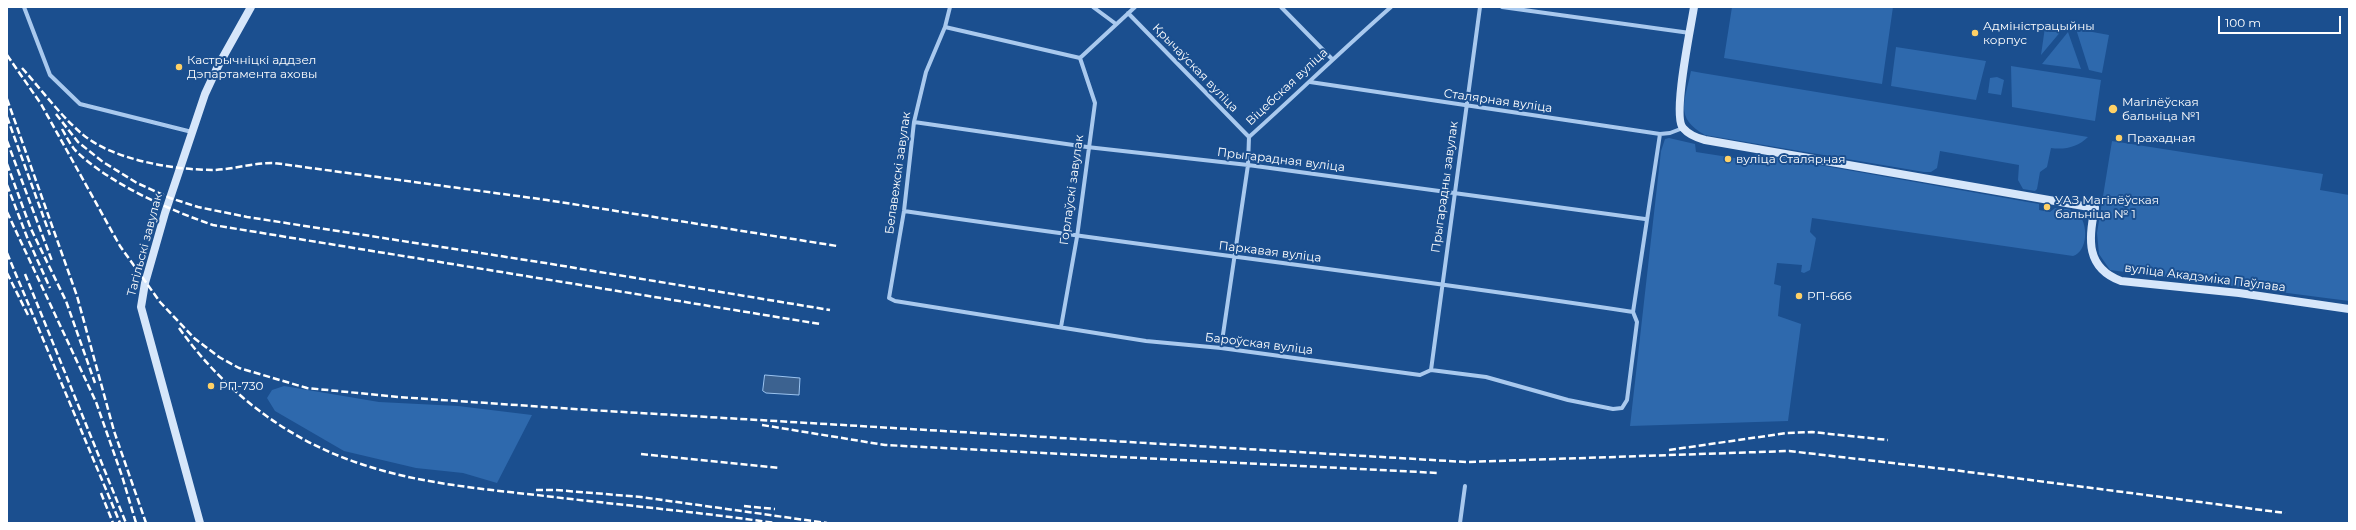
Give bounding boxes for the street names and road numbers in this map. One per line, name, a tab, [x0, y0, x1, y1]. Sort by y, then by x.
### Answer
street label: Крычаўская вуліца	[1149, 21, 1241, 115]
street label: Віцебская вуліца	[1243, 45, 1331, 129]
street label: Сталярная вуліца	[1443, 86, 1553, 116]
street label: Белавежскі завулак	[882, 111, 914, 235]
street label: Прыгарадны завулак	[1429, 120, 1461, 254]
street label: Горлаўскі завулак	[1057, 134, 1087, 246]
street label: Прыгарадная вуліца	[1216, 145, 1346, 175]
street label: Тагільскі завулак	[124, 192, 166, 298]
street label: Паркавая вуліца	[1218, 239, 1322, 265]
street label: вуліца Акадэміка Паўлава	[2124, 261, 2286, 295]
street label: Бароўская вуліца	[1204, 330, 1314, 358]

